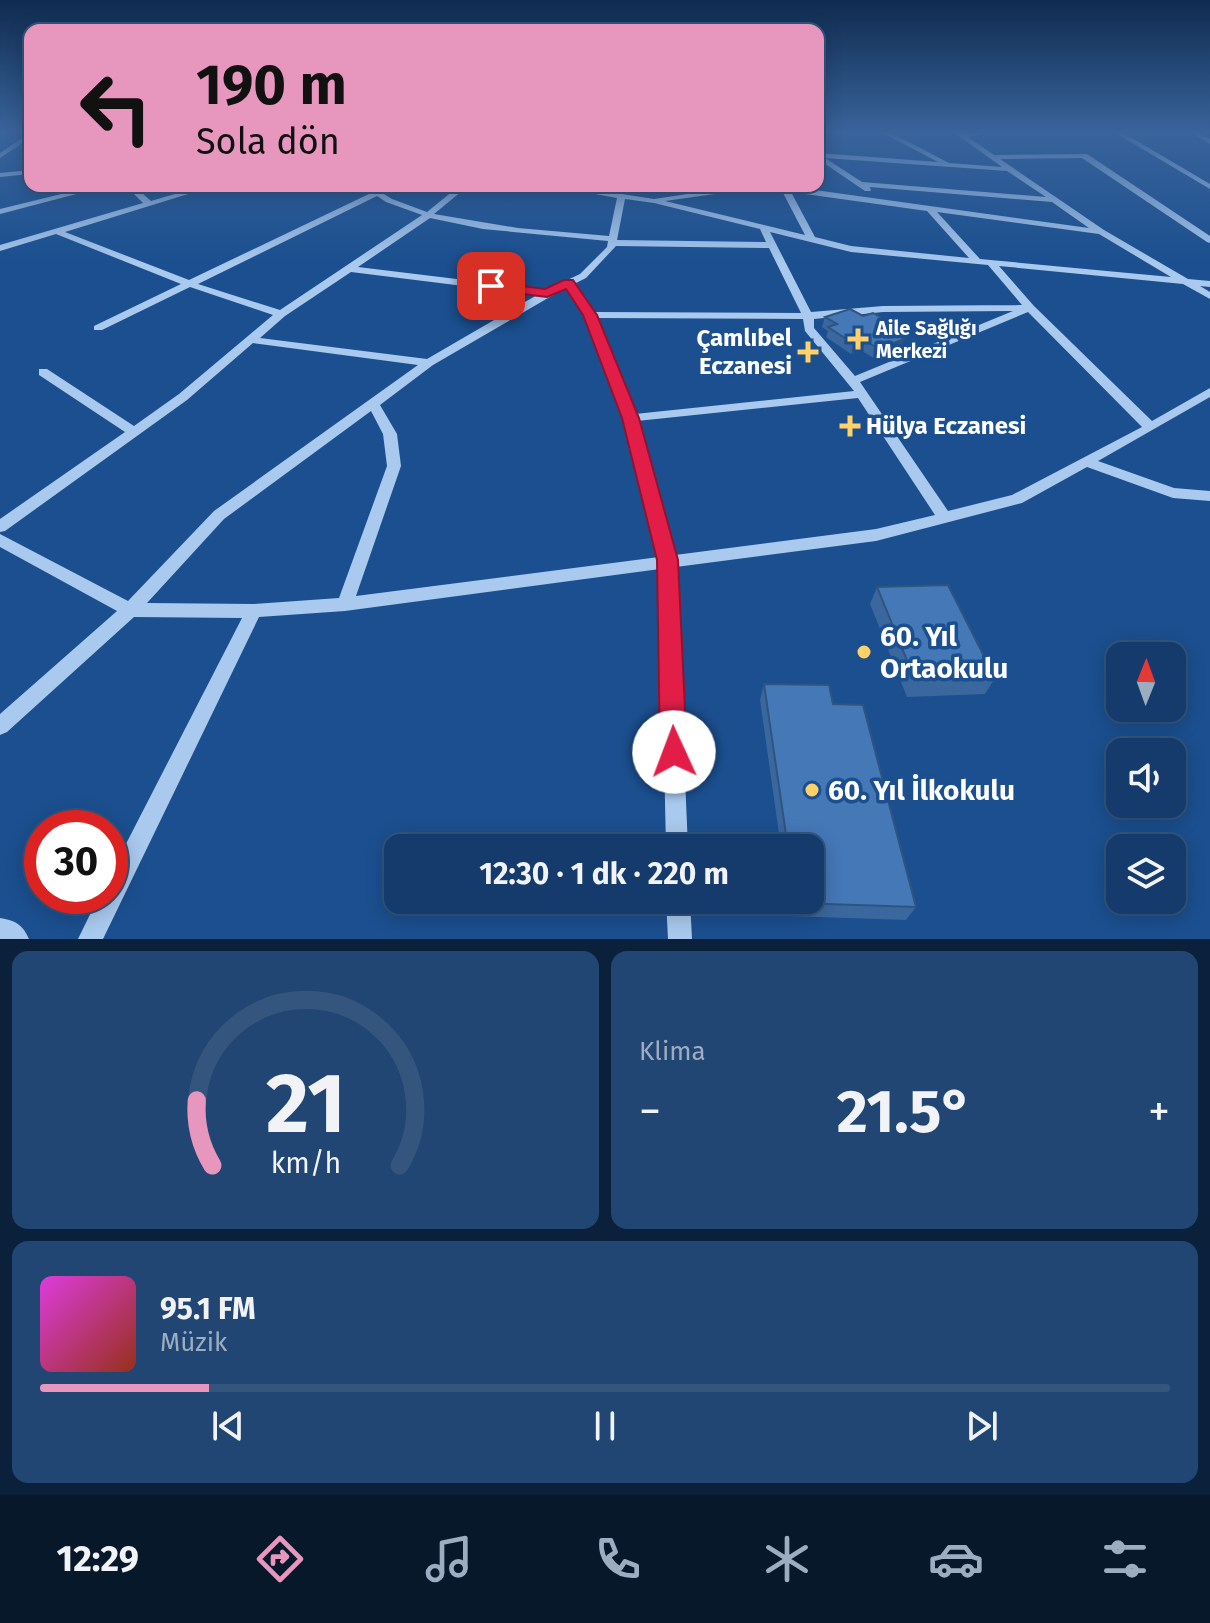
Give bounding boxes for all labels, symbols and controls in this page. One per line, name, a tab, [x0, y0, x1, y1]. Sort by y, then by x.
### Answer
text: 190 m	[196, 52, 347, 119]
icon: left	[64, 56, 168, 160]
text: Sola dön	[196, 120, 340, 164]
pin	[457, 252, 525, 320]
icon: arrive	[469, 264, 513, 308]
place label: Aile Sağlığı Merkezi	[875, 316, 977, 363]
place label: Çamlıbel Eczanesi	[696, 324, 793, 380]
marker: Aile Sağlığı Merkezi	[847, 328, 869, 350]
marker: Çamlıbel Eczanesi	[799, 343, 817, 361]
place label: Hülya Eczanesi	[866, 412, 1026, 440]
marker: Hülya Eczanesi	[841, 417, 859, 435]
place label: 60. Yıl Ortaokulu	[880, 620, 1008, 685]
north arrow	[1106, 642, 1186, 722]
map controls	[1106, 642, 1186, 914]
marker: 60. Yıl Ortaokulu	[855, 643, 873, 661]
position arrow	[632, 710, 716, 794]
button: sound	[1106, 738, 1186, 818]
place label: 60. Yıl İlkokulu	[828, 774, 1015, 807]
marker: 60. Yıl İlkokulu	[803, 781, 821, 799]
speed limit sign: 30	[24, 810, 128, 914]
button: layers	[1106, 834, 1186, 914]
text: 12:30 · 1 dk · 220 m	[479, 856, 729, 892]
text: Klima	[639, 1036, 706, 1067]
text: 21	[266, 1054, 345, 1154]
text: 21.5°	[837, 1076, 972, 1148]
text: −	[639, 1085, 661, 1138]
text: +	[1148, 1085, 1170, 1138]
text: km/h	[270, 1146, 341, 1181]
text: 95.1 FM	[160, 1291, 256, 1327]
text: Müzik	[160, 1327, 227, 1358]
icon: previous	[206, 1404, 250, 1448]
icon: pause	[583, 1404, 627, 1448]
icon: next	[960, 1404, 1004, 1448]
icon: directions	[252, 1531, 308, 1587]
icon: music	[421, 1531, 477, 1587]
icon: phone	[590, 1531, 646, 1587]
icon: climate	[759, 1531, 815, 1587]
icon: car	[928, 1531, 984, 1587]
icon: filters	[1097, 1531, 1153, 1587]
text: 12:29	[57, 1537, 139, 1581]

